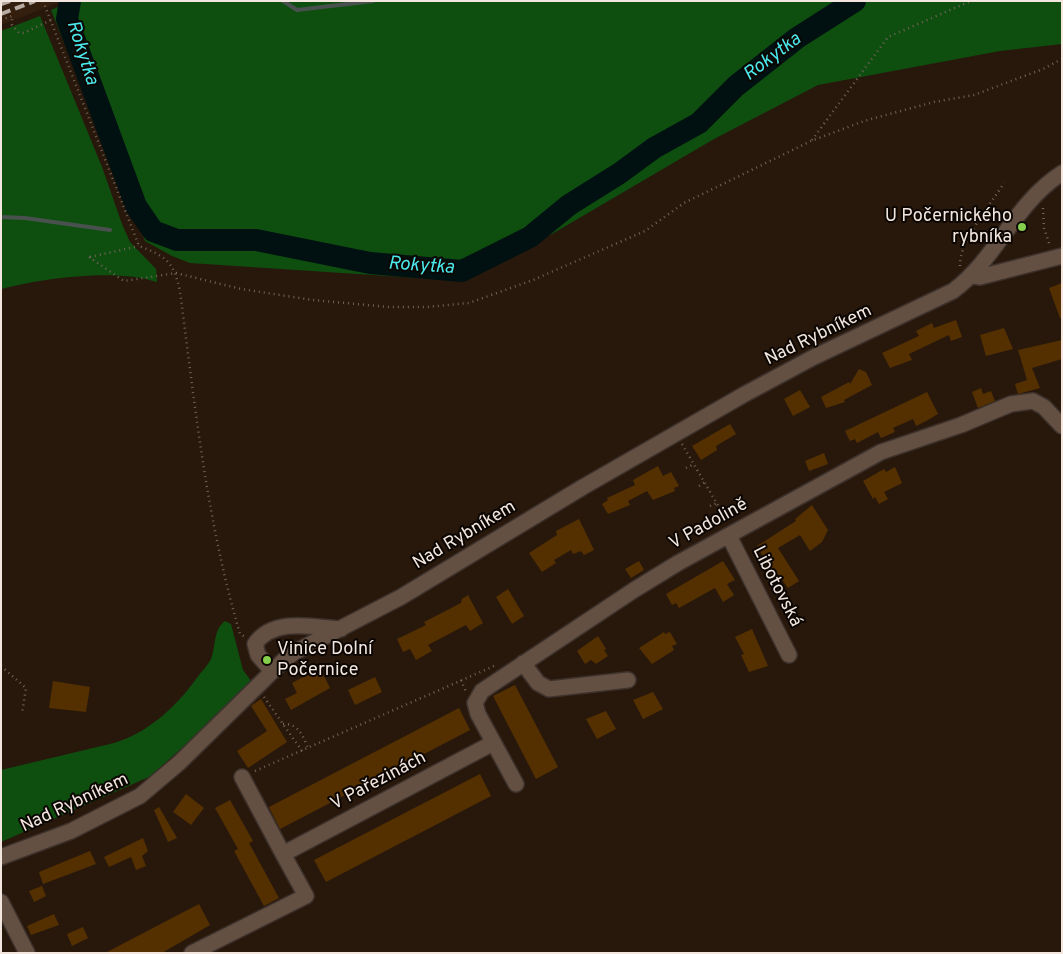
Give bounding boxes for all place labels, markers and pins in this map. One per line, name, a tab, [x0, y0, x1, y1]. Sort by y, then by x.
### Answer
place label: U Počernického rybníka	[885, 206, 1012, 248]
marker: U Počernického rybníka	[1016, 221, 1028, 233]
place label: Vinice Dolní Počernice	[277, 639, 373, 682]
marker: Vinice Dolní Počernice	[261, 654, 273, 666]

